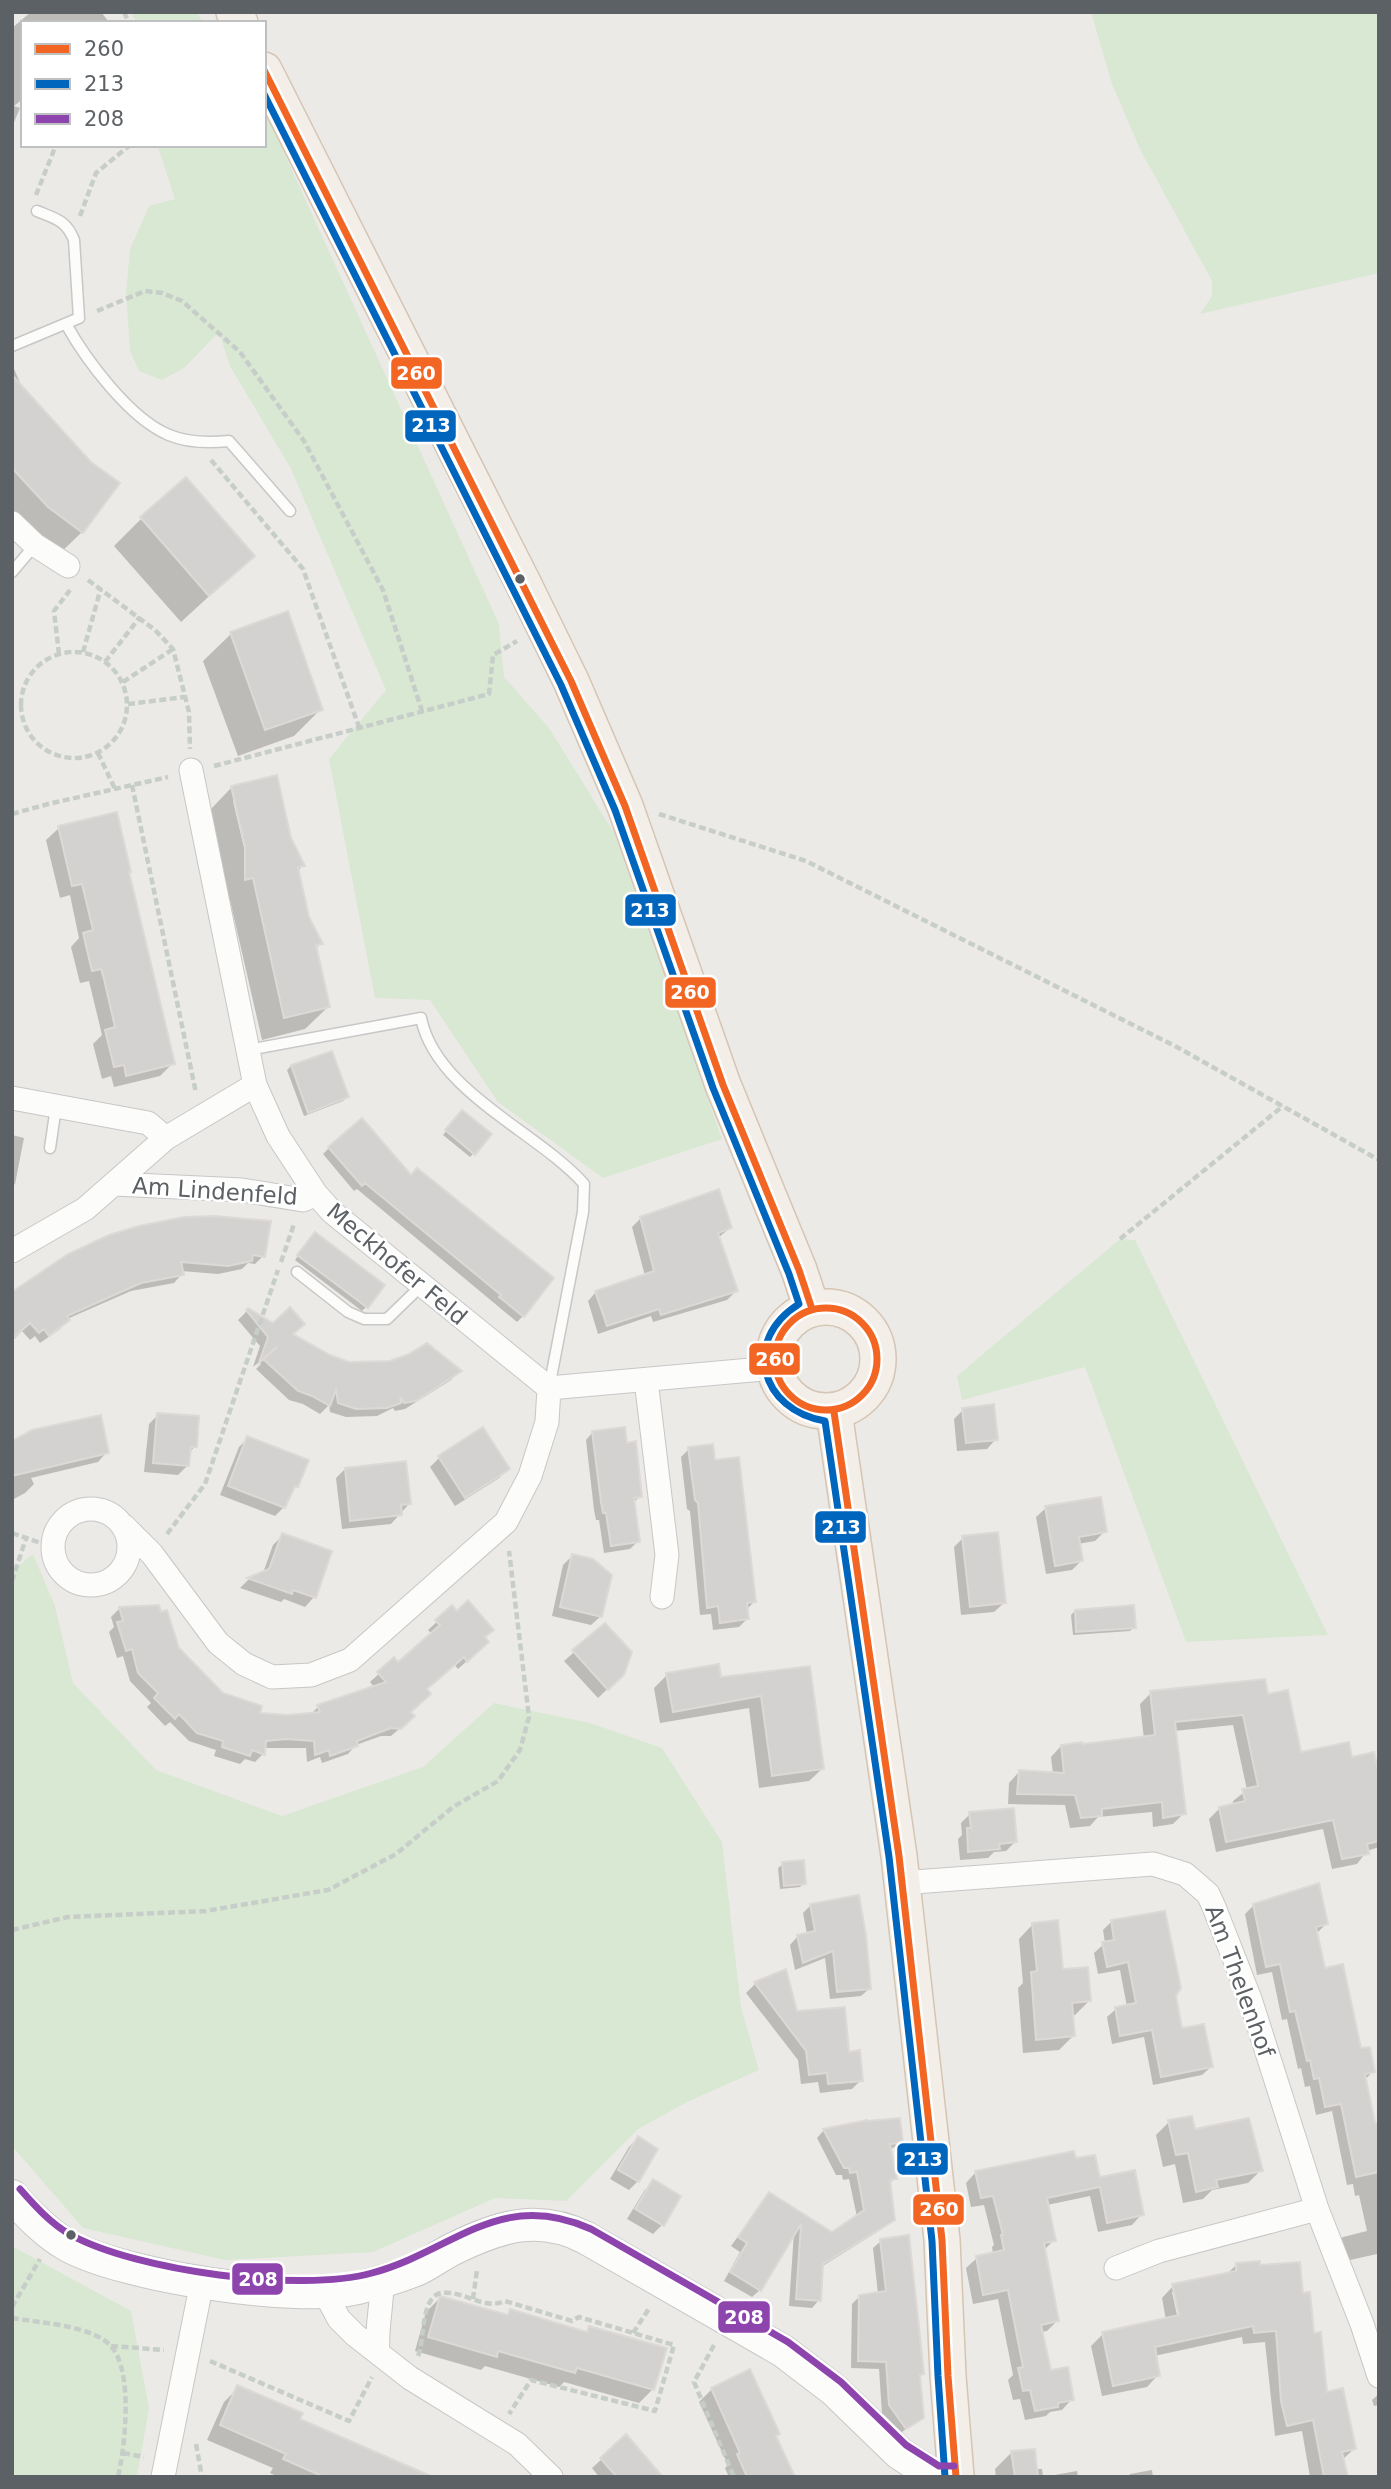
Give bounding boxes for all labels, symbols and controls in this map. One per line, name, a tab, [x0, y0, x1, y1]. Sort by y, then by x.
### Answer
legend	[21, 21, 266, 147]
text: 260	[84, 37, 124, 61]
text: 213	[84, 72, 124, 96]
text: 208	[84, 107, 124, 131]
line badge: 260	[390, 356, 443, 390]
text: 260	[396, 362, 436, 384]
line badge: 213	[404, 409, 457, 443]
text: 213	[411, 414, 451, 436]
unlabelled marker	[513, 572, 527, 586]
line badge: 213	[624, 893, 677, 927]
text: 213	[630, 899, 670, 921]
line badge: 260	[664, 976, 717, 1009]
text: 260	[670, 981, 710, 1003]
street label: Am Lindenfeld	[131, 1172, 299, 1210]
street label: Meckhofer Feld	[322, 1198, 472, 1330]
line badge: 260	[748, 1342, 801, 1376]
text: 260	[755, 1348, 795, 1370]
line badge: 213	[814, 1510, 867, 1544]
text: 213	[821, 1516, 861, 1538]
street label: Am Thelenhof	[1200, 1901, 1280, 2062]
line badge: 213	[896, 2142, 949, 2176]
text: 213	[903, 2148, 943, 2170]
line badge: 260	[912, 2193, 965, 2226]
text: 260	[919, 2198, 959, 2220]
unlabelled marker	[64, 2228, 78, 2242]
line badge: 208	[231, 2262, 284, 2296]
text: 208	[238, 2268, 278, 2290]
line badge: 208	[717, 2300, 771, 2334]
text: 208	[724, 2306, 764, 2328]

